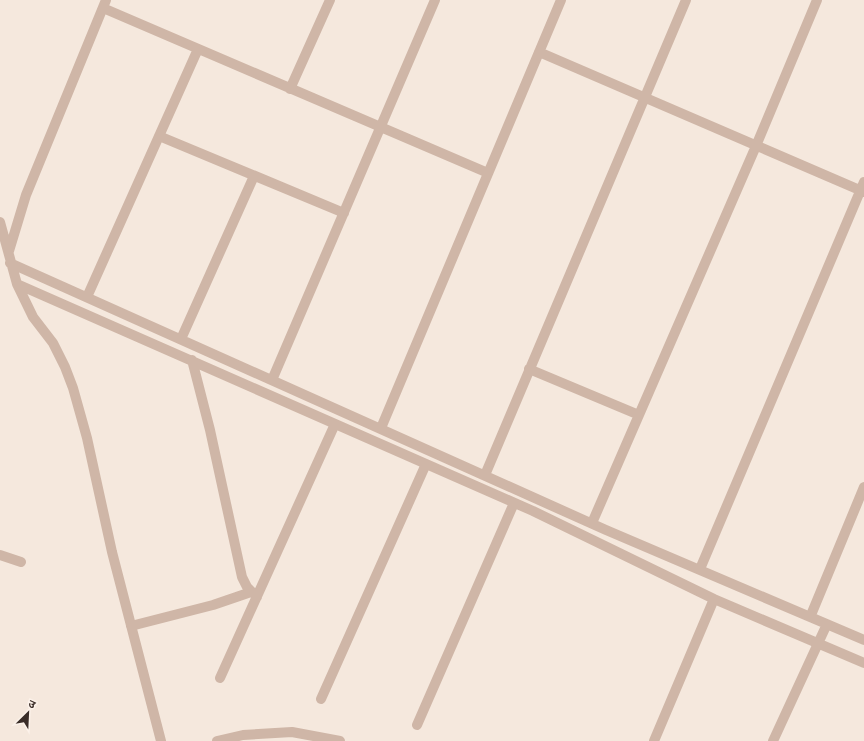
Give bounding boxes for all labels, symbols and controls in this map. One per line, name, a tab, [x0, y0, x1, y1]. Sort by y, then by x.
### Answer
north arrow	[8, 693, 48, 733]
text: उ	[26, 696, 38, 712]

